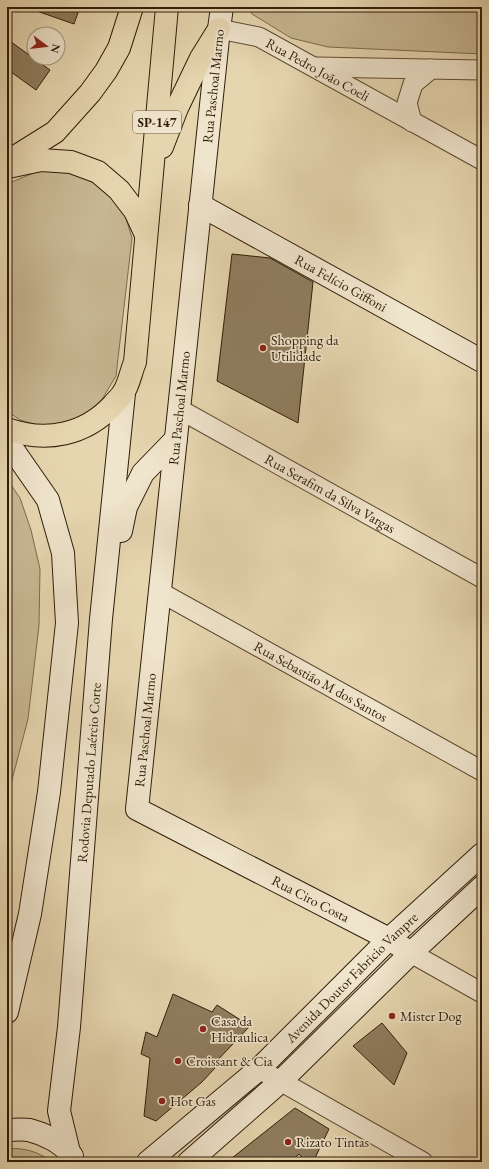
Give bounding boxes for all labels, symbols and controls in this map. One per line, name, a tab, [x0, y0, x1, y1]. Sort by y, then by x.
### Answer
north arrow	[26, 26, 66, 66]
street label: Rua Paschoal Marmo	[198, 28, 228, 144]
street label: Rua Pedro João Coeli	[263, 34, 373, 106]
text: N	[48, 42, 64, 55]
road number: SP-147	[133, 111, 181, 133]
street label: Rua Felício Giffoni	[292, 250, 391, 316]
place label: Shopping da Utilidade	[271, 331, 339, 365]
marker: Shopping da Utilidade	[258, 343, 268, 353]
street label: Rua Paschoal Marmo	[164, 350, 194, 466]
street label: Rua Serafim da Silva Vargas	[262, 450, 399, 537]
street label: Rua Sebastião M dos Santos	[251, 637, 391, 726]
street label: Rua Paschoal Marmo	[130, 672, 160, 788]
street label: Rodovia Deputado Laércio Corte	[73, 681, 105, 863]
street label: Rua Ciro Costa	[269, 871, 353, 926]
street label: Avenida Doutor Fabricio Vampre	[281, 908, 422, 1047]
place label: Mister Dog	[400, 1007, 462, 1025]
marker: Mister Dog	[387, 1011, 397, 1021]
place label: Casa da Hidraulica	[211, 1012, 269, 1046]
marker: Casa da Hidraulica	[198, 1024, 208, 1034]
place label: Croissant & Cia	[186, 1052, 273, 1070]
marker: Croissant & Cia	[173, 1056, 183, 1066]
place label: Hot Gas	[170, 1092, 216, 1110]
marker: Hot Gas	[157, 1096, 167, 1106]
place label: Rizato Tintas	[296, 1133, 370, 1151]
marker: Rizato Tintas	[283, 1137, 293, 1147]

